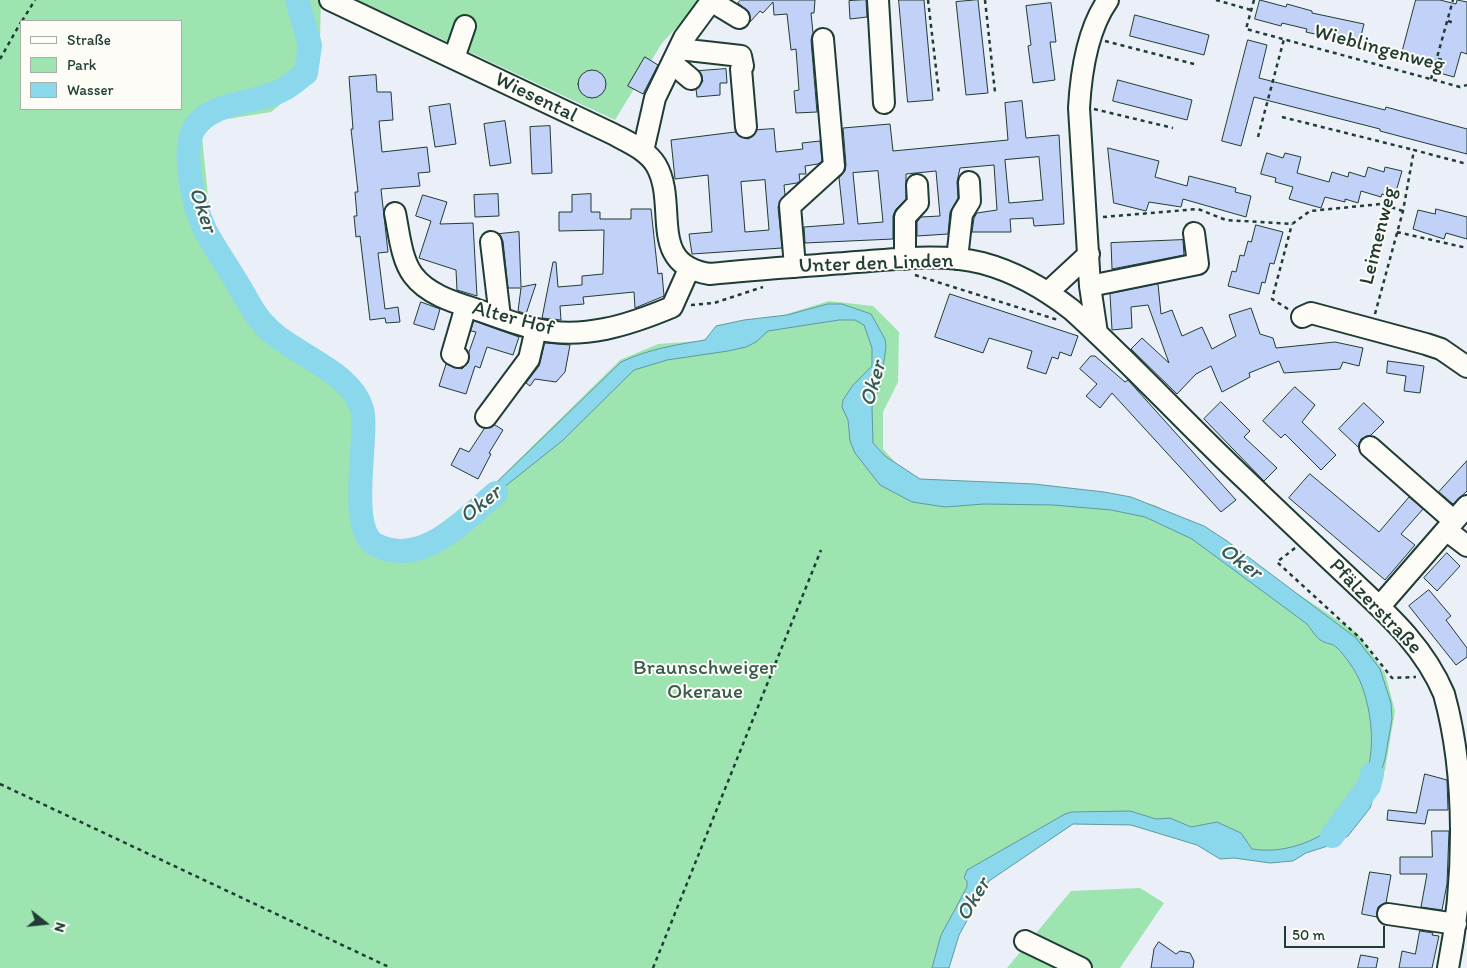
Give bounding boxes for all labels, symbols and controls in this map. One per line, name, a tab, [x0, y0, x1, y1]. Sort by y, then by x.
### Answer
street label: Wieblingenweg	[1311, 19, 1447, 79]
legend	[20, 20, 182, 110]
text: Straße	[67, 31, 111, 49]
text: Park	[67, 56, 97, 74]
street label: Wiesental	[491, 67, 581, 129]
text: Wasser	[67, 81, 114, 99]
water label: Oker	[182, 184, 222, 236]
street label: Leimenweg	[1355, 184, 1403, 288]
street label: Unter den Linden	[798, 249, 954, 279]
street label: Alter Hof	[469, 296, 557, 342]
water label: Oker	[855, 358, 893, 410]
water label: Oker	[455, 480, 507, 530]
water label: Oker	[1214, 538, 1266, 586]
street label: Pfälzerstraße	[1323, 554, 1427, 660]
park label: Braunschweiger Okeraue	[633, 656, 777, 706]
water label: Oker	[951, 874, 997, 926]
north arrow	[20, 898, 70, 948]
scale bar	[1287, 916, 1388, 948]
text: N	[50, 920, 69, 934]
text: 50 m	[1292, 926, 1325, 944]

